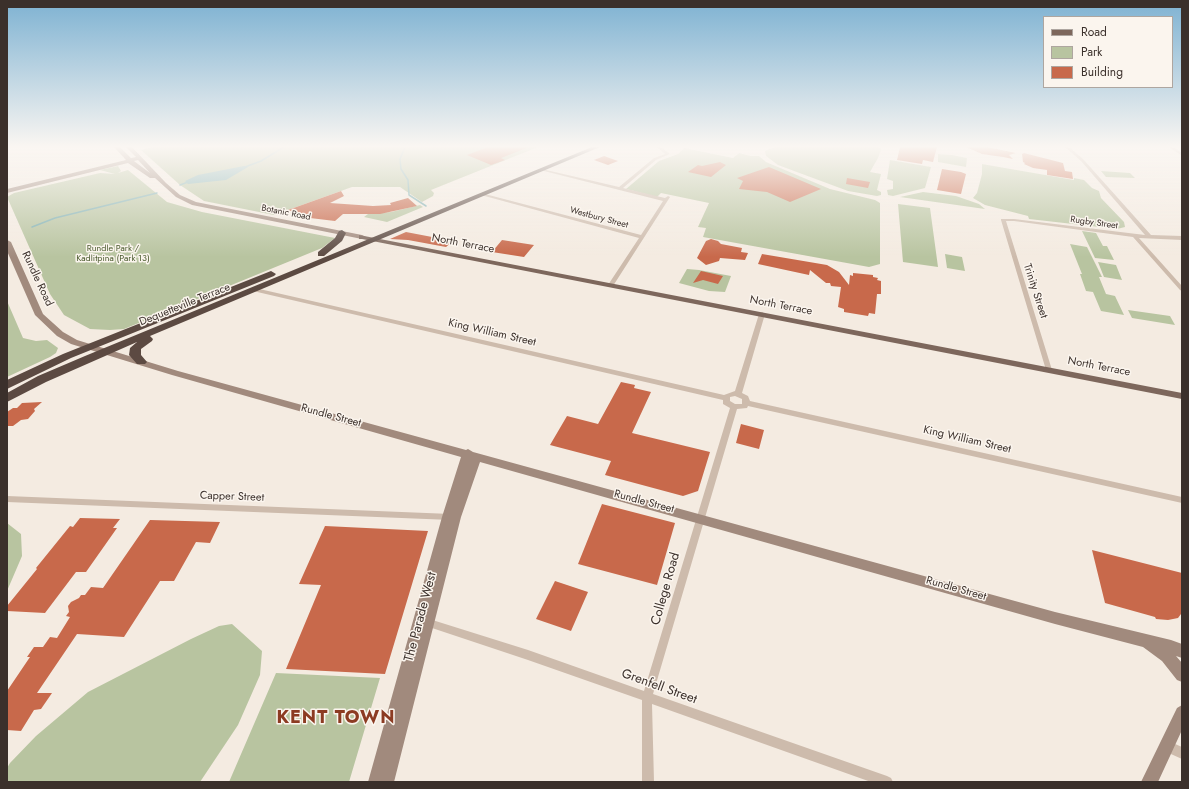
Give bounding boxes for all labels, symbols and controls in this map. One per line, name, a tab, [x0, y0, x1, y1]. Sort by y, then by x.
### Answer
legend	[1043, 16, 1173, 88]
text: Road	[1081, 23, 1107, 41]
text: Park	[1081, 43, 1102, 61]
text: Building	[1081, 63, 1123, 81]
street label: Botanic Road	[260, 203, 312, 223]
street label: Westbury Street	[569, 205, 629, 231]
street label: Rugby Street	[1069, 214, 1119, 232]
street label: North Terrace	[431, 231, 495, 257]
park label: Rundle Park / Kadlitpina (Park 13)	[76, 244, 150, 265]
street label: Rundle Road	[19, 249, 55, 309]
street label: Trinity Street	[1020, 262, 1050, 320]
street label: Dequetteville Terrace	[138, 281, 232, 329]
street label: North Terrace	[749, 293, 813, 319]
street label: King William Street	[447, 317, 537, 349]
street label: North Terrace	[1067, 354, 1131, 380]
street label: Rundle Street	[299, 402, 363, 430]
street label: King William Street	[922, 424, 1012, 456]
street label: Rundle Street	[612, 488, 676, 516]
street label: Capper Street	[200, 489, 264, 505]
street label: College Road	[648, 551, 684, 627]
street label: The Parade West	[402, 571, 440, 663]
street label: Rundle Street	[925, 574, 987, 604]
street label: Grenfell Street	[619, 666, 699, 708]
district label: KENT TOWN	[276, 708, 396, 730]

